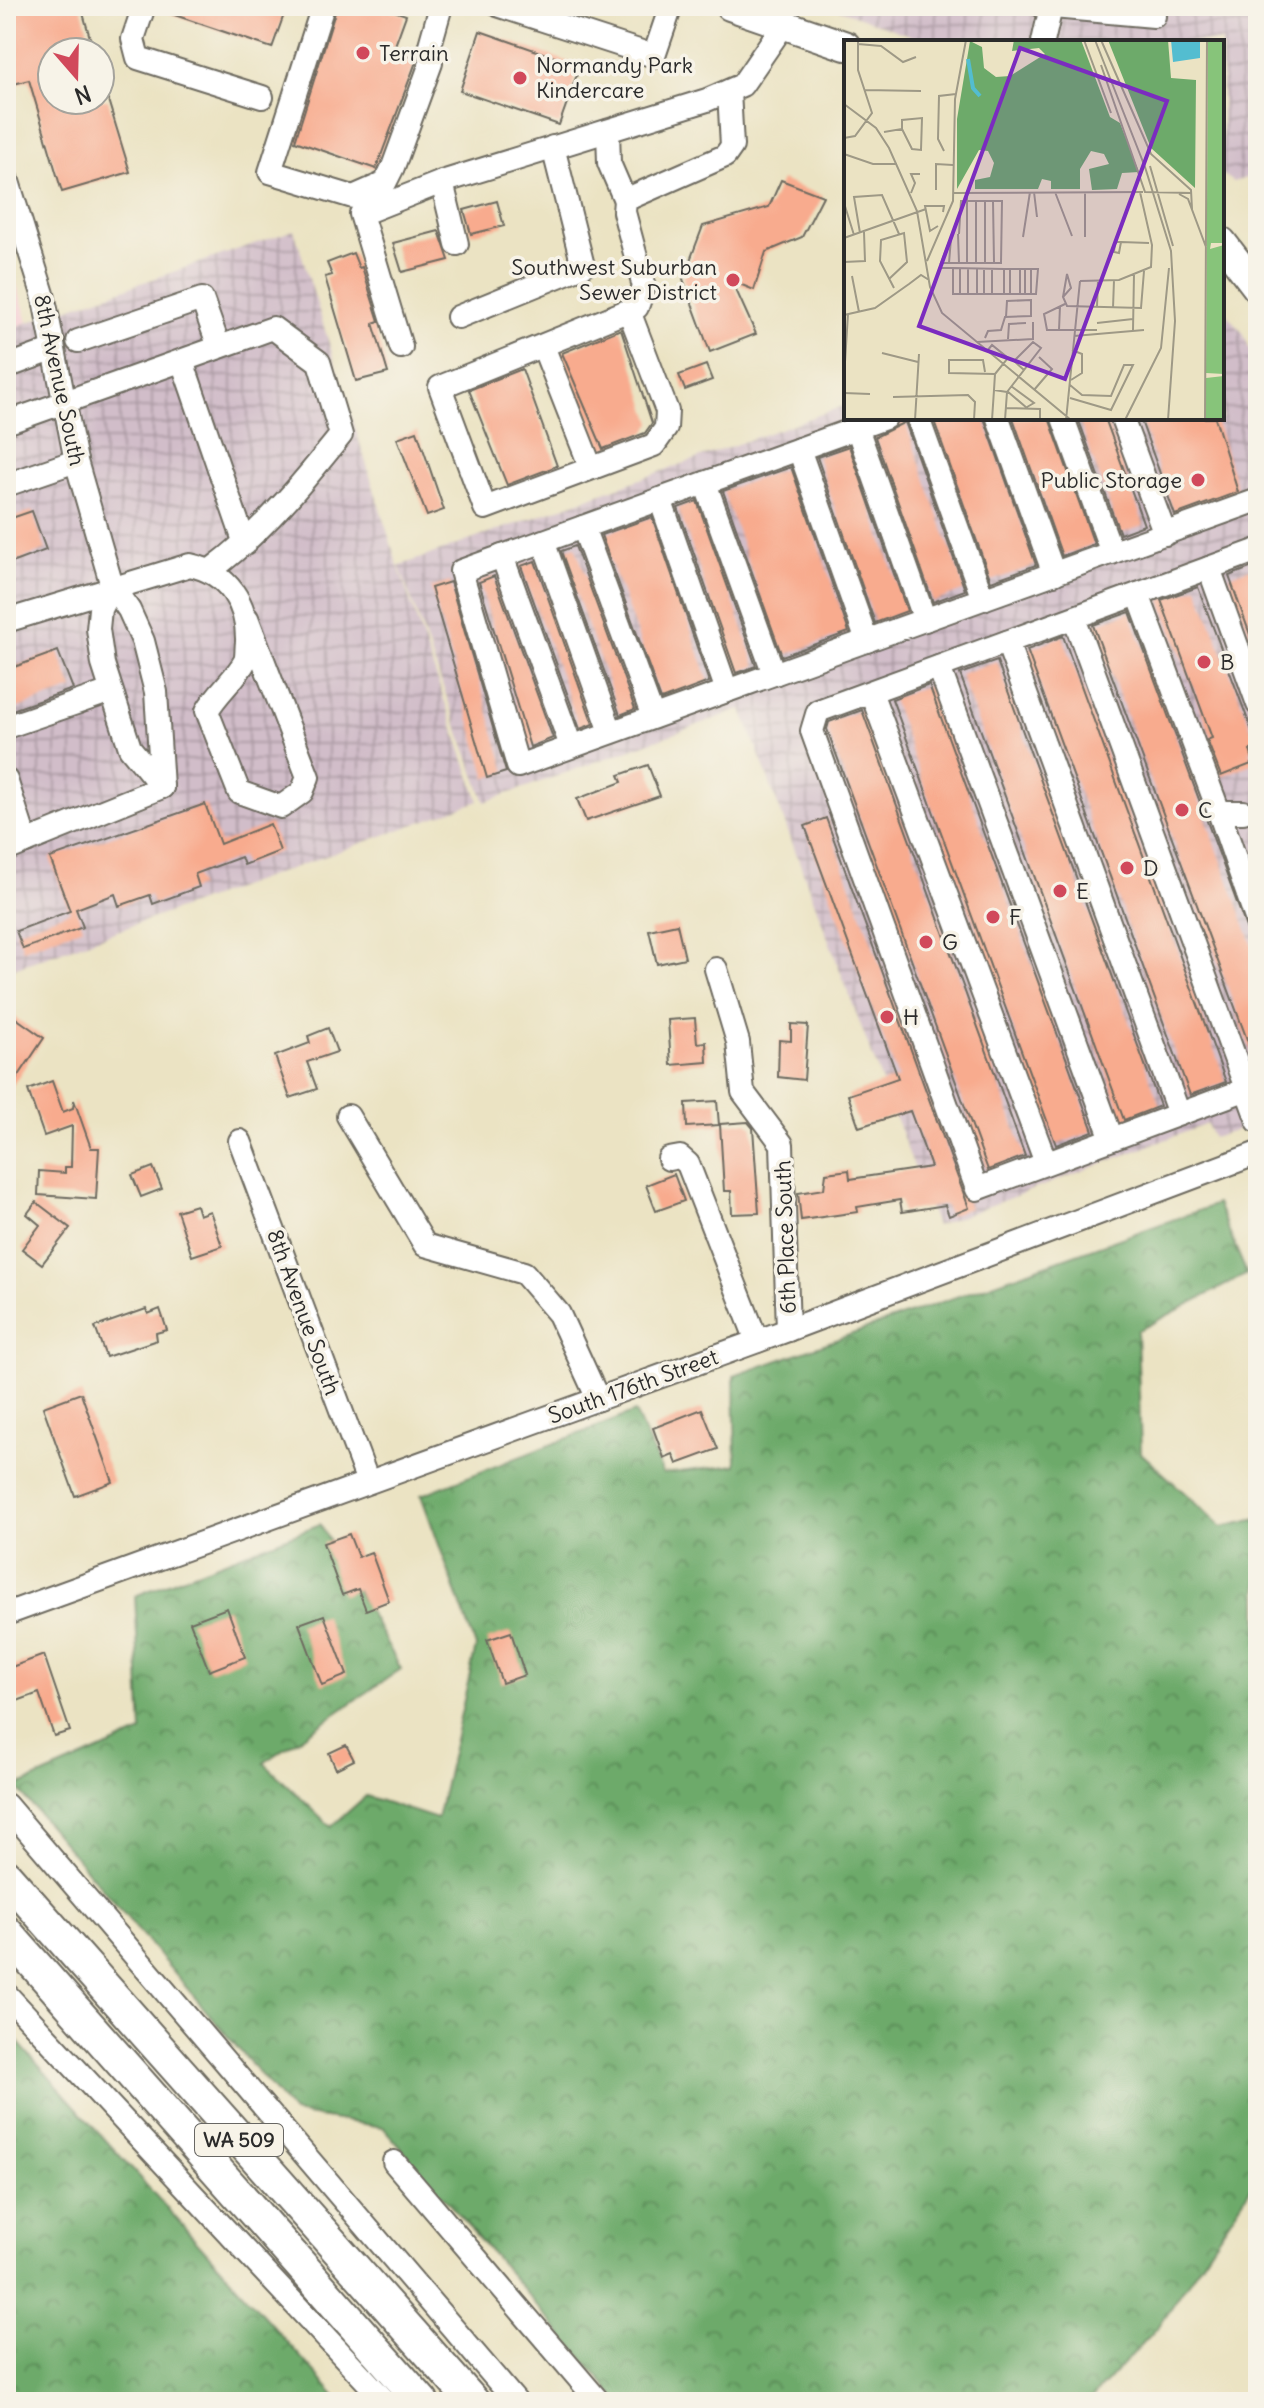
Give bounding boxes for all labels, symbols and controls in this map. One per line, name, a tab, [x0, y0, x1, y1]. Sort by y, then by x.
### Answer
north arrow	[36, 36, 116, 116]
place label: Terrain	[379, 39, 449, 67]
inset map	[844, 40, 1224, 420]
marker: Terrain	[354, 44, 372, 62]
place label: Normandy Park Kindercare	[536, 51, 693, 104]
marker: Normandy Park Kindercare	[511, 69, 529, 87]
text: N	[71, 79, 95, 111]
place label: Southwest Suburban Sewer District	[511, 253, 717, 306]
marker: Southwest Suburban Sewer District	[724, 271, 742, 289]
street label: 8th Avenue South	[28, 292, 92, 468]
place label: Public Storage	[1041, 466, 1182, 494]
marker: Public Storage	[1189, 471, 1207, 489]
place label: B	[1220, 648, 1234, 676]
marker: B	[1195, 653, 1213, 671]
place label: C	[1198, 796, 1212, 824]
marker: C	[1173, 801, 1191, 819]
place label: D	[1143, 854, 1159, 882]
marker: D	[1118, 859, 1136, 877]
place label: E	[1076, 877, 1089, 905]
marker: E	[1051, 882, 1069, 900]
place label: F	[1009, 903, 1021, 931]
marker: F	[984, 908, 1002, 926]
place label: G	[942, 928, 958, 956]
marker: G	[917, 933, 935, 951]
place label: H	[903, 1003, 919, 1031]
marker: H	[878, 1008, 896, 1026]
street label: 6th Place South	[768, 1160, 802, 1314]
street label: 8th Avenue South	[261, 1225, 347, 1399]
street label: South 176th Street	[544, 1342, 722, 1430]
road number: WA 509	[195, 2124, 283, 2156]

